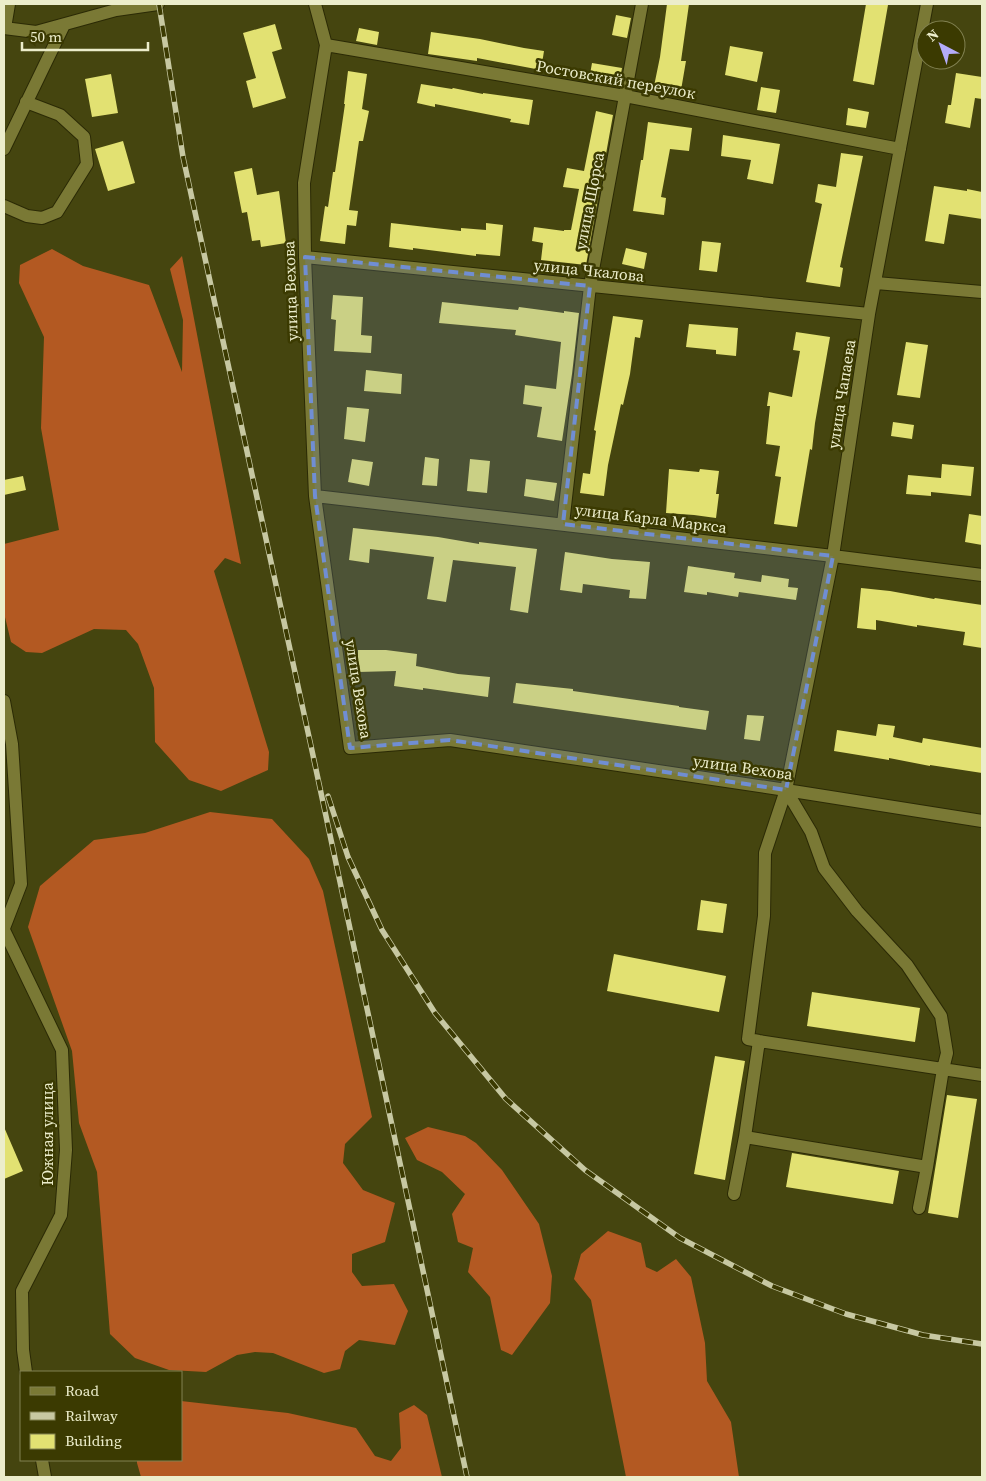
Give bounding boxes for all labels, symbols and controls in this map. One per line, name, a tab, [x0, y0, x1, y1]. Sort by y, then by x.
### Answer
scale bar	[22, 20, 149, 52]
north arrow	[916, 20, 966, 70]
text: N	[922, 24, 943, 46]
text: 50 m	[30, 26, 62, 47]
street label: Ростовский переулок	[535, 54, 698, 104]
street label: улица Щорса	[569, 149, 609, 252]
street label: улица Вехова	[277, 240, 303, 341]
street label: улица Чкалова	[533, 253, 646, 287]
street label: улица Чапаева	[821, 337, 861, 450]
street label: улица Карла Маркса	[574, 498, 729, 538]
street label: улица Вехова	[340, 638, 378, 741]
street label: улица Вехова	[692, 749, 795, 785]
street label: Южная улица	[36, 1081, 58, 1186]
legend	[20, 1371, 182, 1461]
text: Road	[65, 1380, 99, 1401]
text: Railway	[65, 1405, 118, 1426]
text: Building	[65, 1430, 122, 1451]

